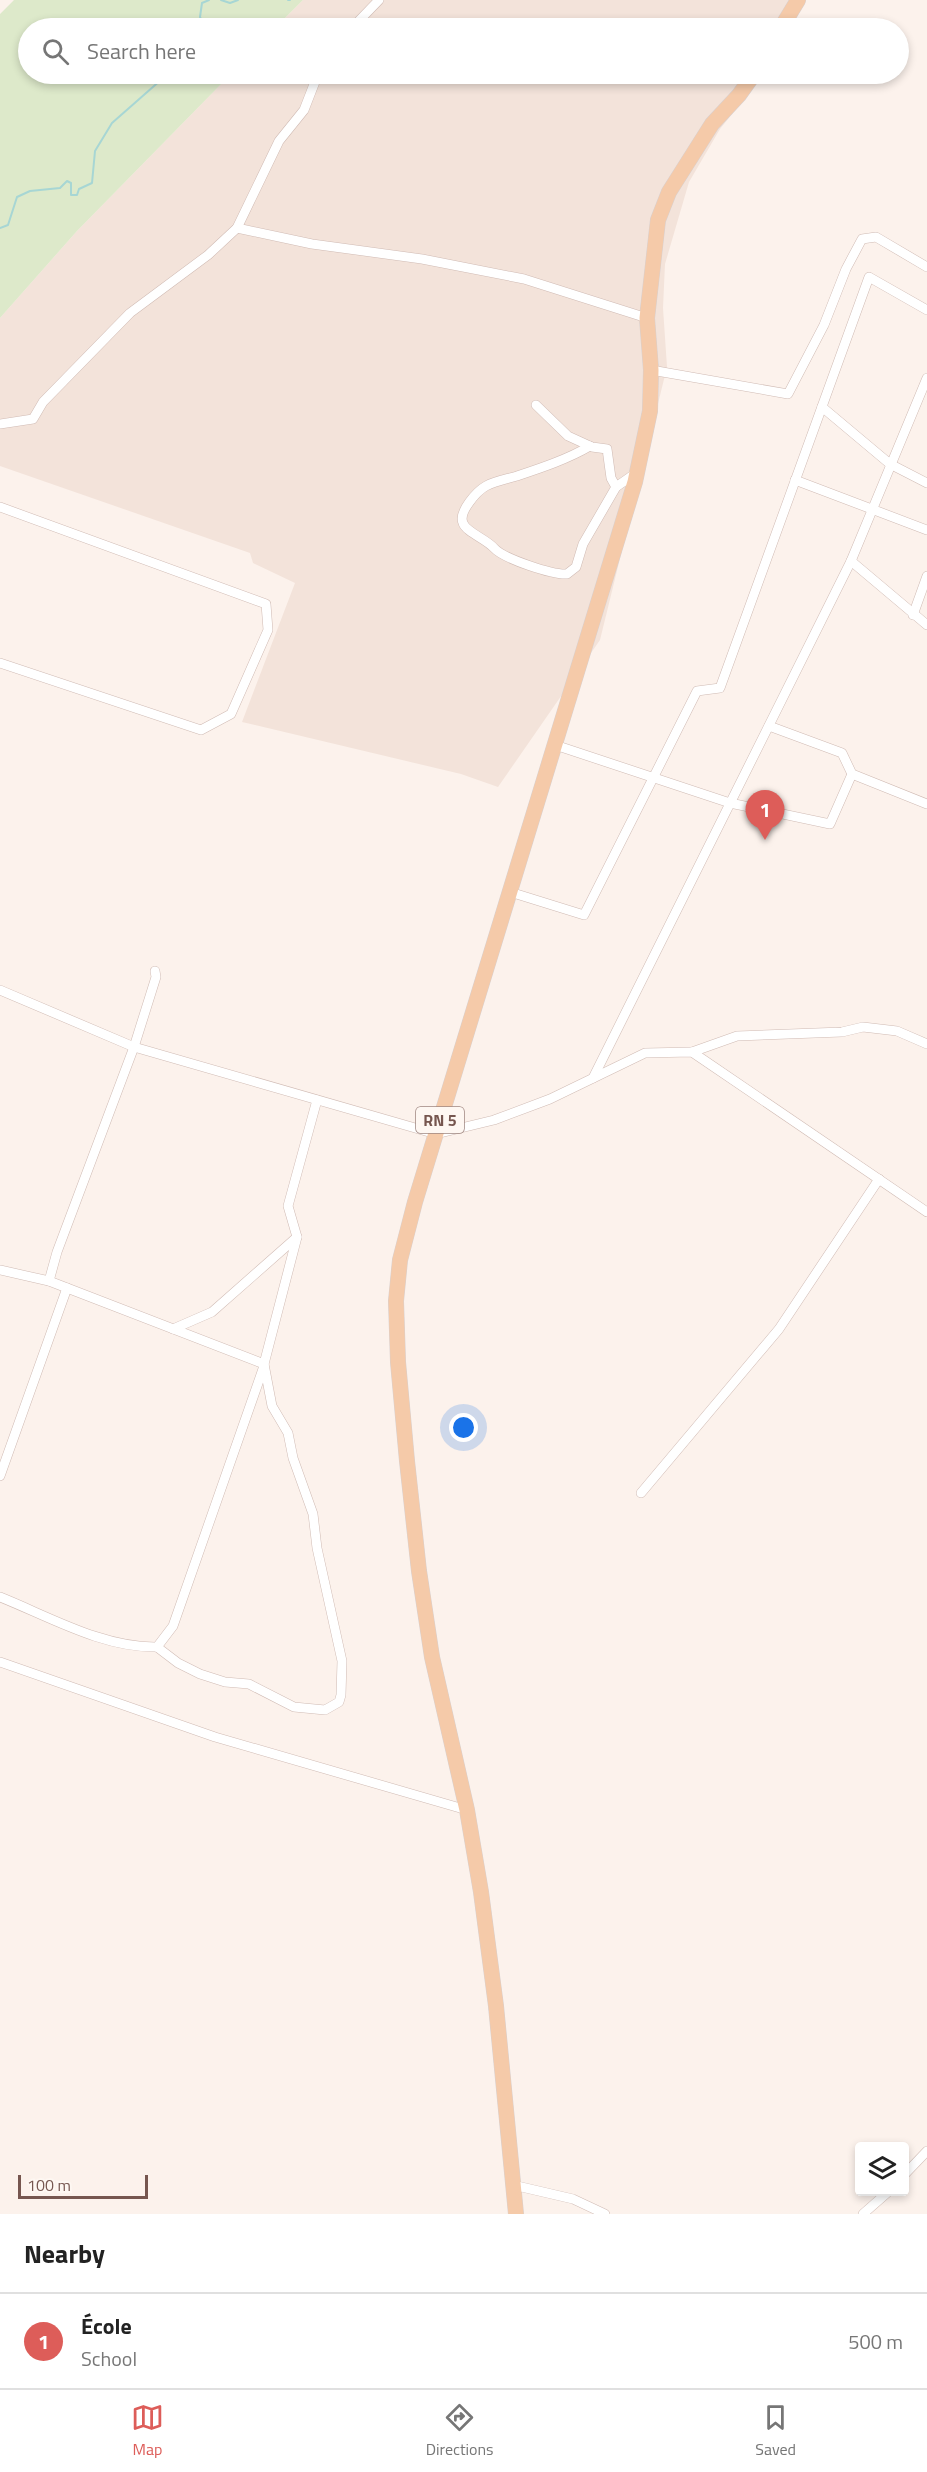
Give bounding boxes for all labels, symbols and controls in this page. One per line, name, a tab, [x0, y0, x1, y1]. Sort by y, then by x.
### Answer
search box	[18, 18, 909, 84]
text: Search here	[87, 34, 196, 68]
icon: search	[39, 35, 72, 68]
pin: 1	[746, 790, 784, 840]
road number: RN 5	[416, 1107, 464, 1133]
your location	[449, 1413, 478, 1442]
map controls	[855, 2142, 909, 2196]
button: layers	[855, 2142, 909, 2196]
scale bar	[18, 2172, 148, 2200]
text: 100 m	[27, 2173, 71, 2197]
text: Nearby	[24, 2234, 105, 2273]
text: École	[81, 2309, 132, 2343]
text: 1	[38, 2326, 49, 2357]
text: 500 m	[848, 2326, 903, 2357]
text: School	[81, 2343, 137, 2374]
tab: Map	[131, 2401, 164, 2461]
tab: Directions	[426, 2401, 494, 2461]
tab: Saved	[755, 2401, 796, 2461]

